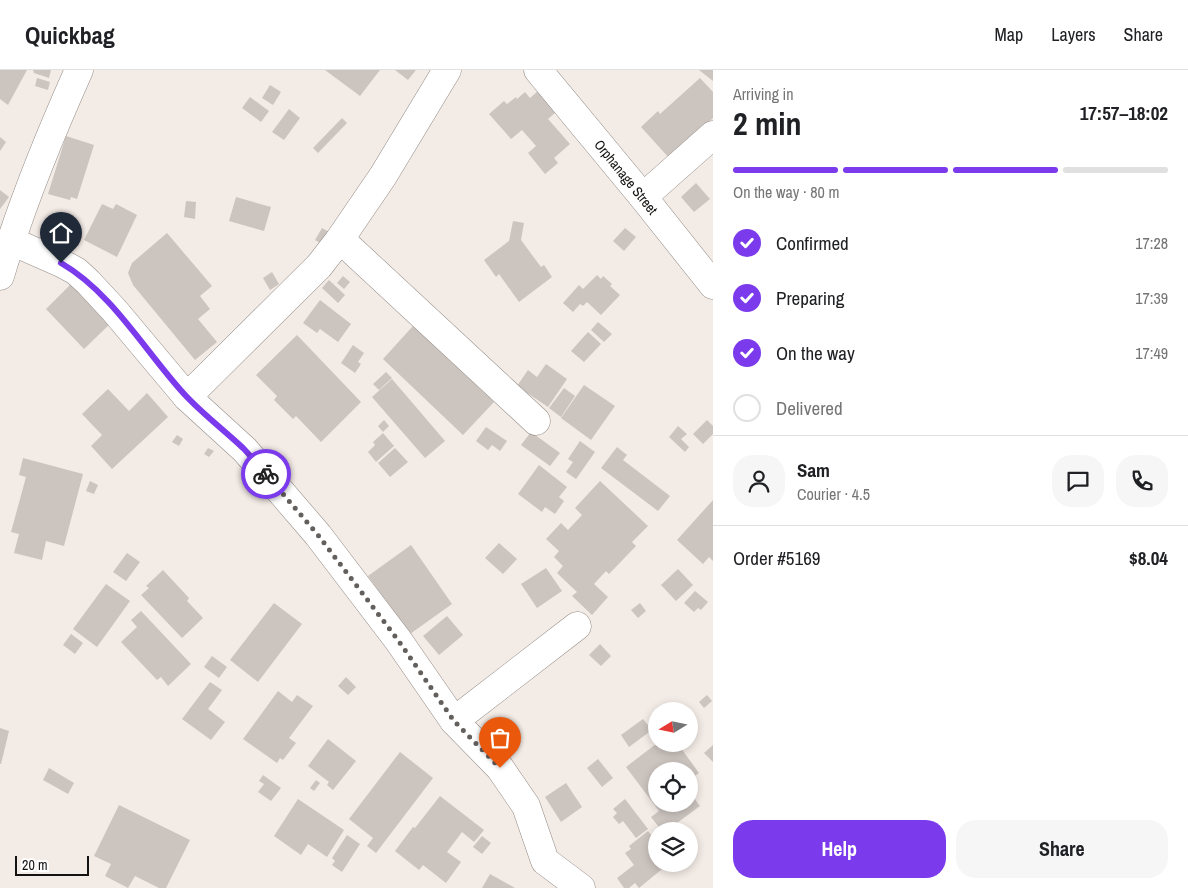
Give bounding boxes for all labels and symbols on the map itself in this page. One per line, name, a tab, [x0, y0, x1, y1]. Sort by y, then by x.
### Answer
street label: Orphanage Street	[590, 136, 662, 218]
pin	[40, 212, 82, 263]
courier	[241, 449, 291, 499]
north arrow	[648, 702, 698, 752]
pin	[479, 717, 521, 768]
scale bar	[15, 853, 89, 876]

